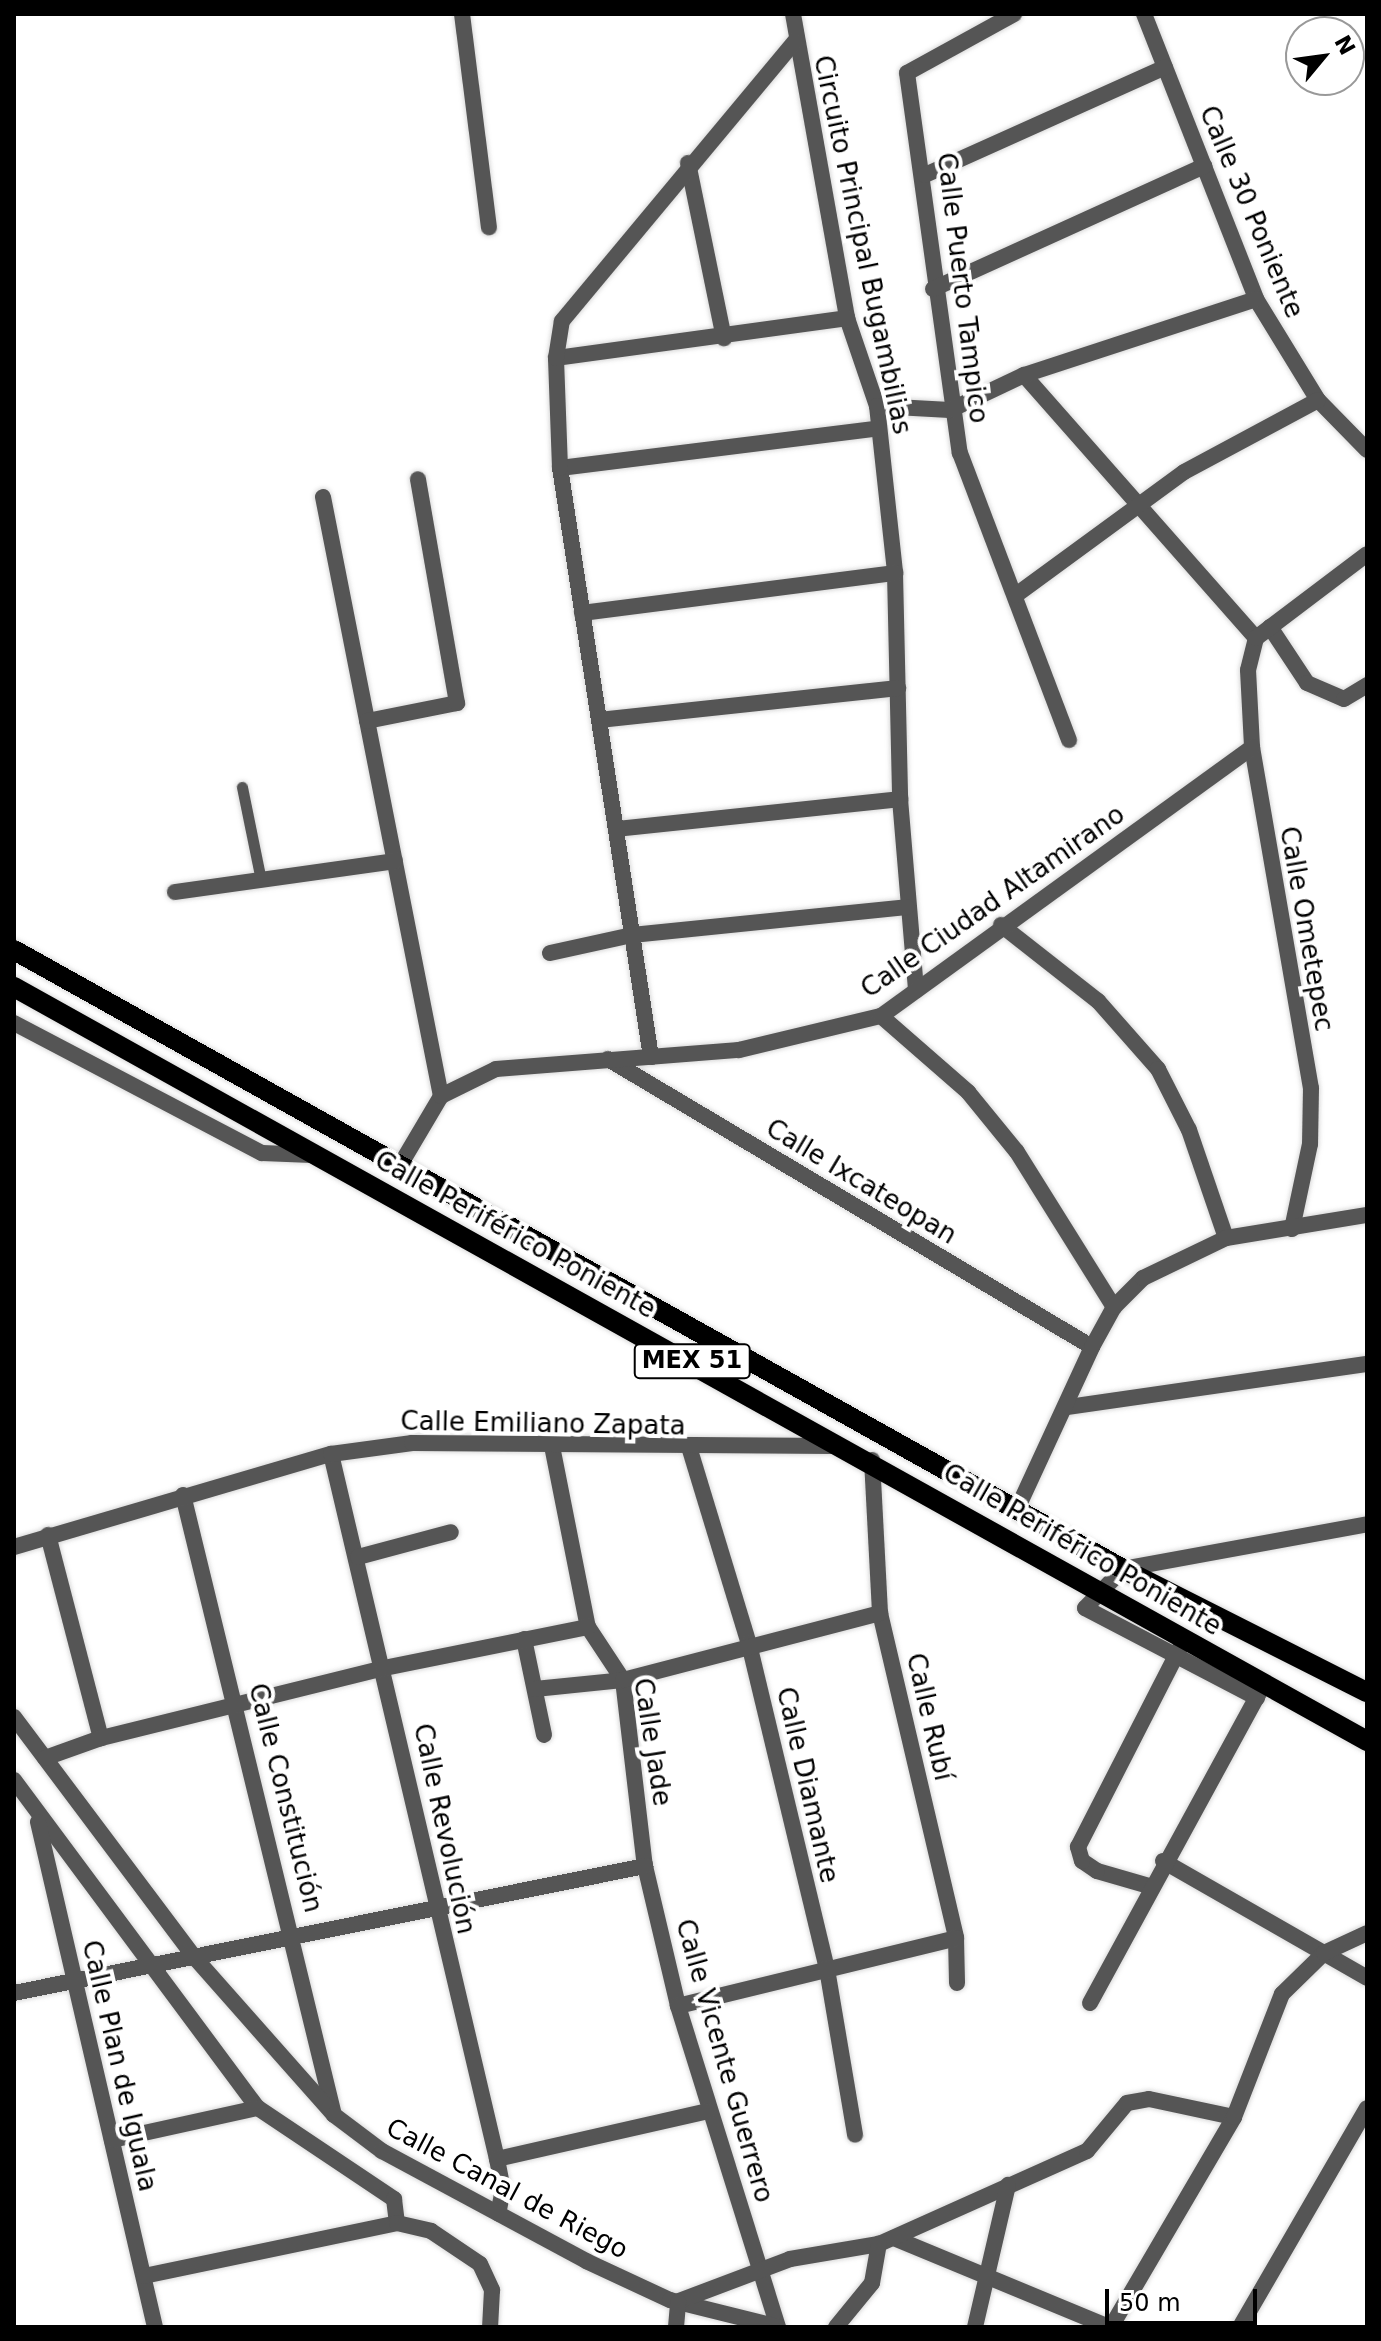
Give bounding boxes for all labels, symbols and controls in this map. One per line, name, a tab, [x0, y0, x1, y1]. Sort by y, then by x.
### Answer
north arrow	[1285, 16, 1365, 96]
text: N	[1329, 31, 1360, 59]
street label: Circuito Principal Bugambilias	[807, 53, 917, 437]
street label: Calle 30 Poniente	[1192, 101, 1310, 323]
street label: Calle Puerto Tampico	[930, 151, 994, 425]
street label: Calle Ciudad Altamirano	[855, 799, 1131, 1005]
street label: Calle Ometepec	[1273, 824, 1339, 1034]
street label: Calle Ixcateopan	[760, 1113, 962, 1251]
street label: Calle Periférico Poniente	[369, 1145, 661, 1325]
road number: MEX 51	[632, 1341, 752, 1381]
street label: Calle Emiliano Zapata	[400, 1406, 686, 1442]
street label: Calle Periférico Poniente	[937, 1457, 1227, 1643]
street label: Calle Rubí	[899, 1650, 959, 1784]
street label: Calle Jade	[627, 1676, 677, 1808]
street label: Calle Constitución	[241, 1680, 329, 1916]
street label: Calle Diamante	[769, 1684, 845, 1886]
street label: Calle Revolución	[406, 1721, 482, 1937]
street label: Calle Vicente Guerrero	[669, 1916, 779, 2206]
street label: Calle Plan de Iguala	[75, 1937, 163, 2195]
street label: Calle Canal de Riego	[381, 2112, 633, 2266]
scale bar	[1109, 2273, 1261, 2323]
text: 50 m	[1119, 2289, 1181, 2317]

